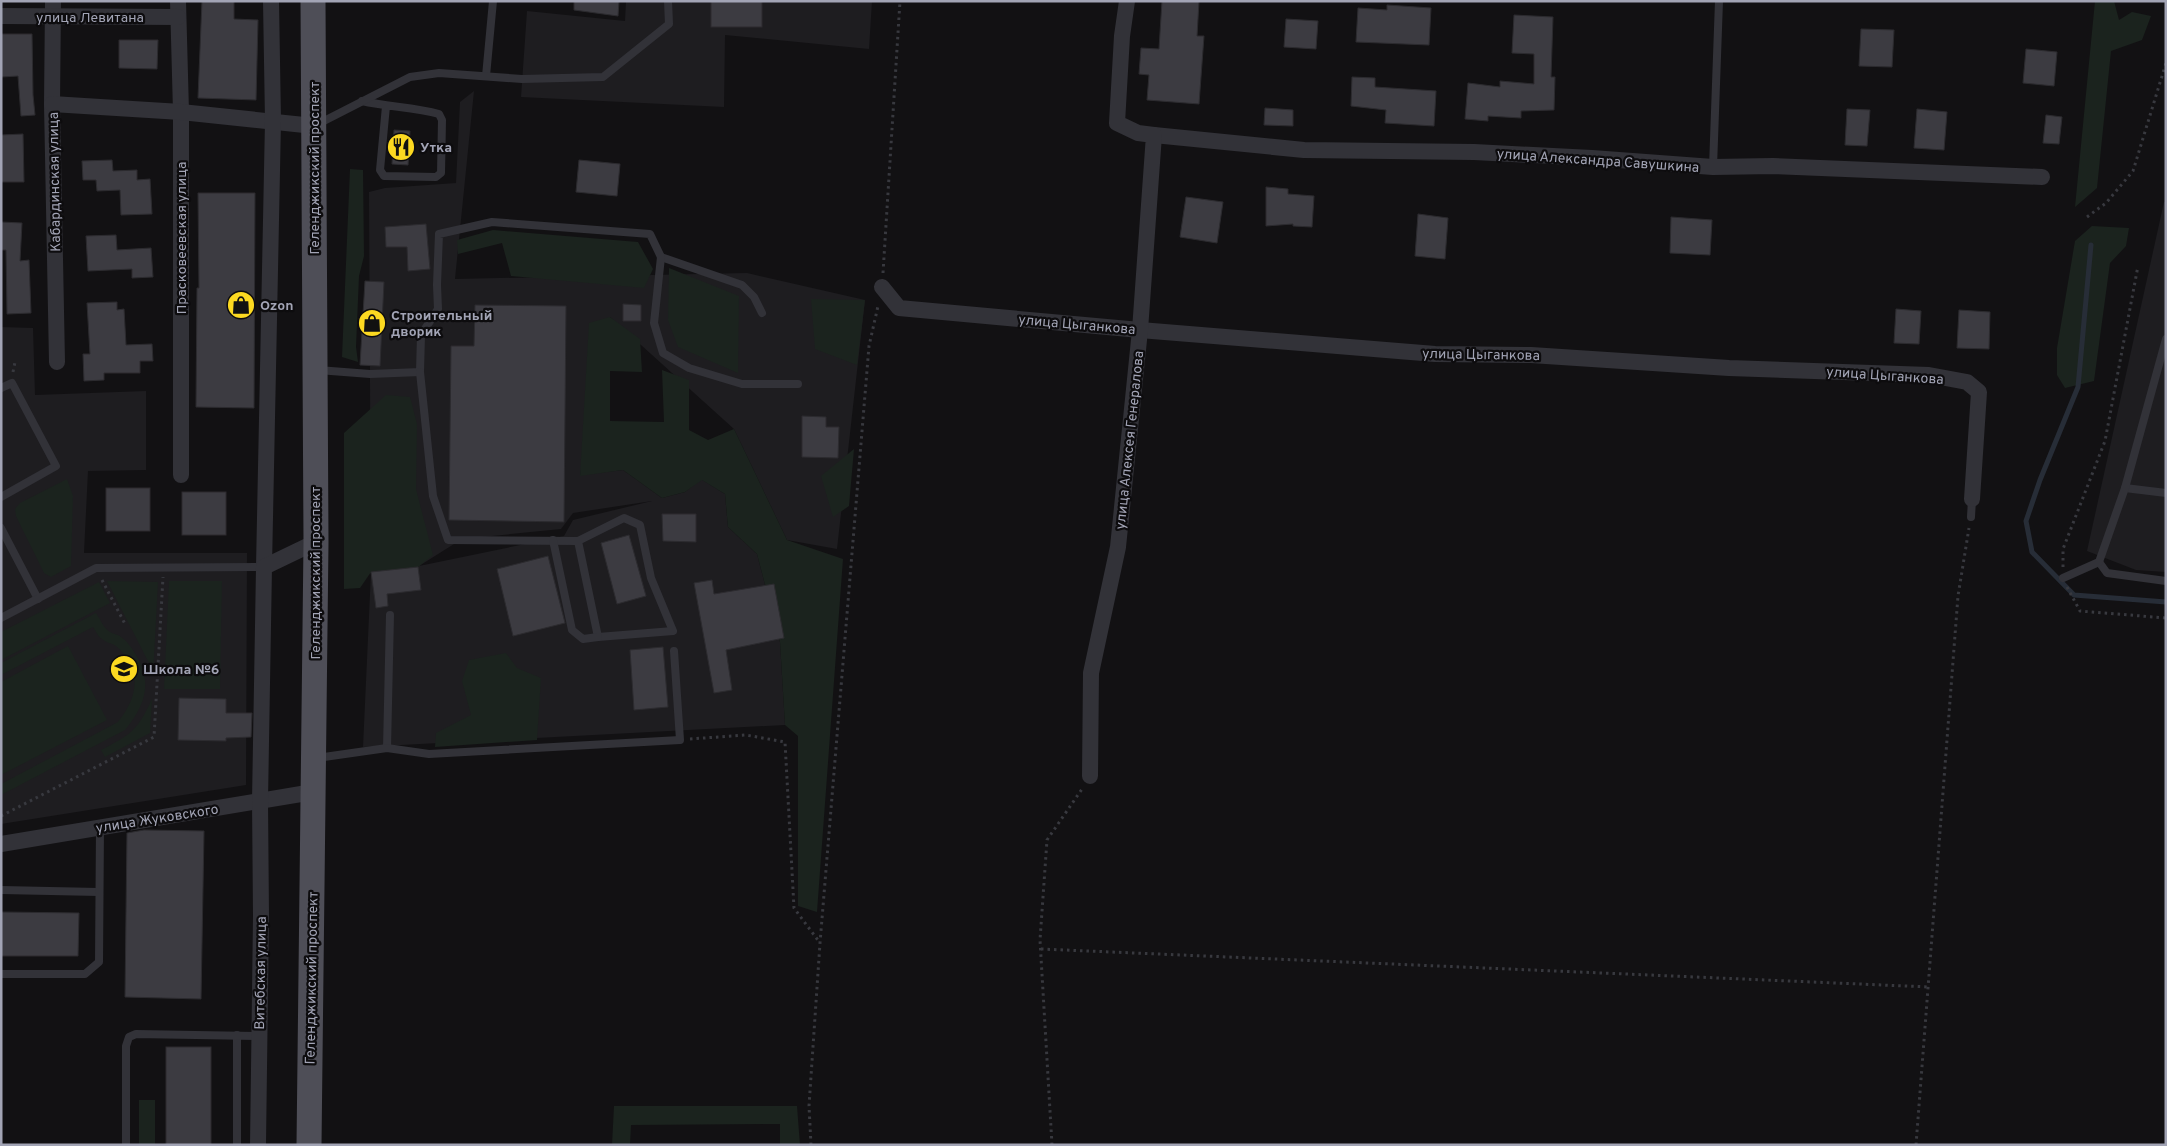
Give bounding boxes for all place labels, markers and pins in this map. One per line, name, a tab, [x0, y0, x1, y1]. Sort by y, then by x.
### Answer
restaurant icon: Утка	[386, 132, 416, 162]
place label: Утка	[420, 140, 452, 157]
shop icon: Ozon	[226, 290, 256, 320]
place label: Ozon	[260, 298, 293, 315]
shop icon: Строительный дворик	[357, 308, 387, 338]
place label: Строительный дворик	[391, 308, 492, 341]
school or university icon: Школа №6	[109, 654, 139, 684]
place label: Школа №6	[143, 662, 219, 679]

